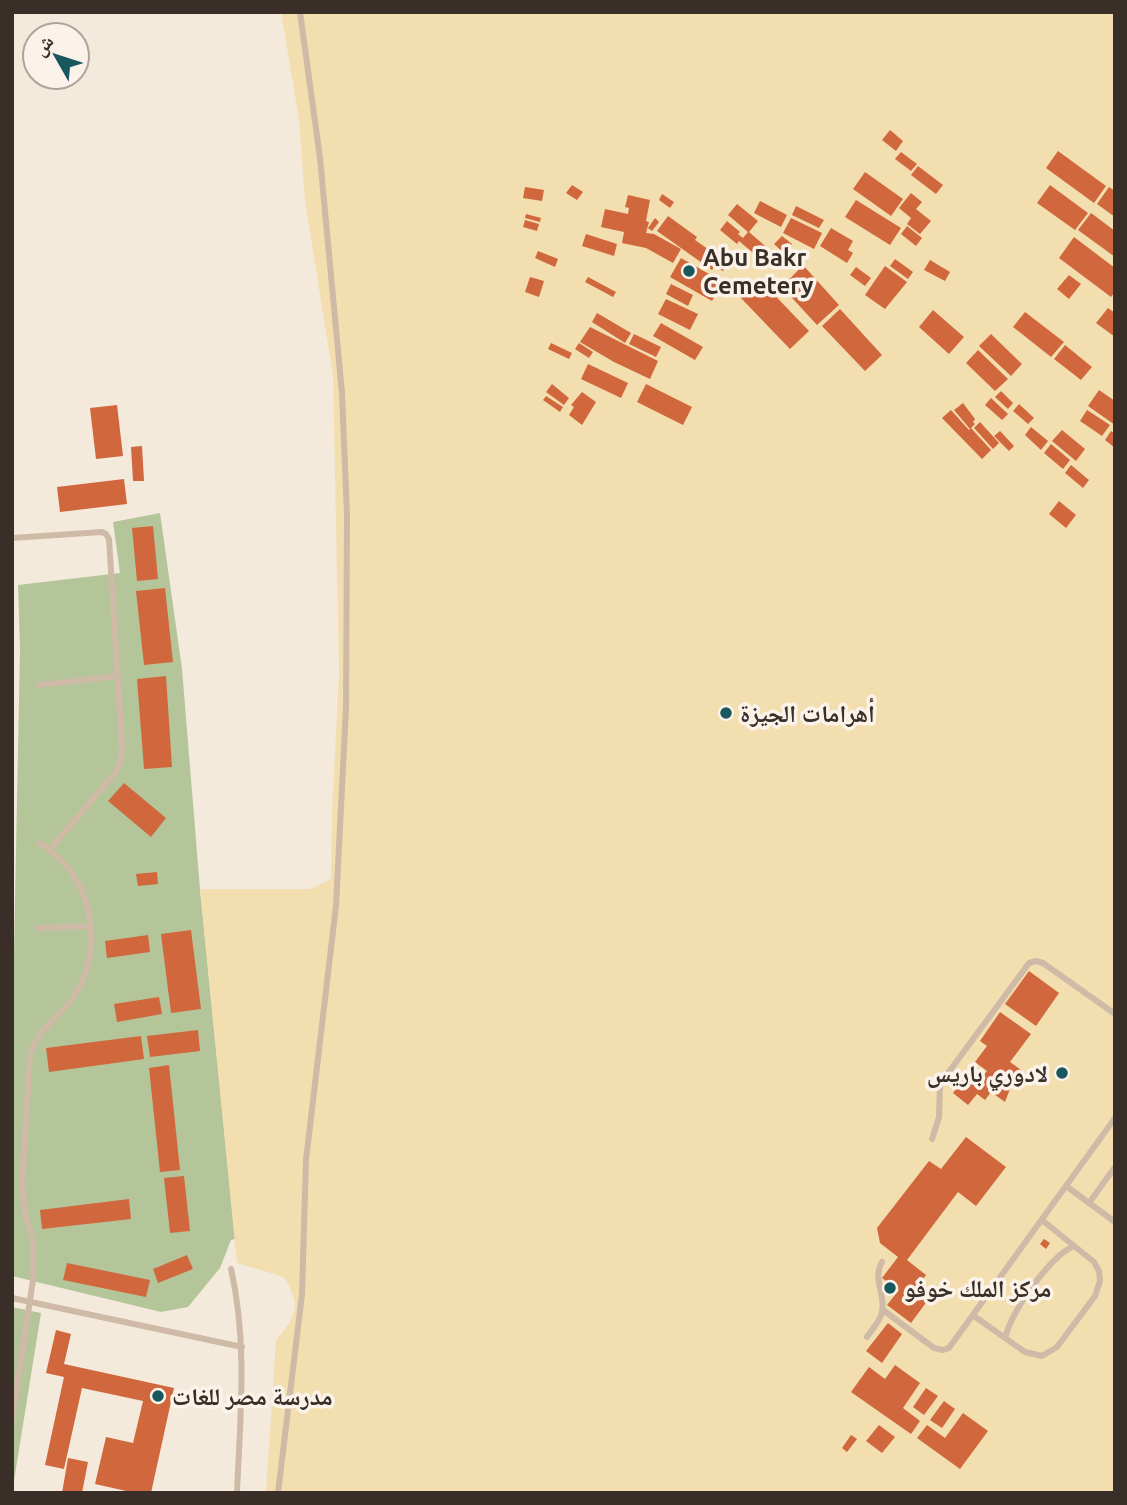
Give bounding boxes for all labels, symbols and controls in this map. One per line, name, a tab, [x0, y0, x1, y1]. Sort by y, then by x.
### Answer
north arrow	[21, 21, 91, 91]
text: ش	[28, 31, 58, 61]
place label: Abu Bakr Cemetery	[703, 244, 814, 299]
marker: Abu Bakr Cemetery	[681, 263, 697, 279]
place label: أهرامات الجيزة	[740, 697, 875, 727]
marker: أهرامات الجيزة	[718, 705, 734, 721]
place label: لادوري باريس	[927, 1060, 1048, 1092]
marker: لادوري باريس	[1054, 1065, 1070, 1081]
place label: مركز الملك خوفو	[904, 1275, 1051, 1302]
marker: مركز الملك خوفو	[882, 1280, 898, 1296]
place label: مدرسة مصر للغات	[172, 1383, 333, 1410]
marker: مدرسة مصر للغات	[150, 1388, 166, 1404]

